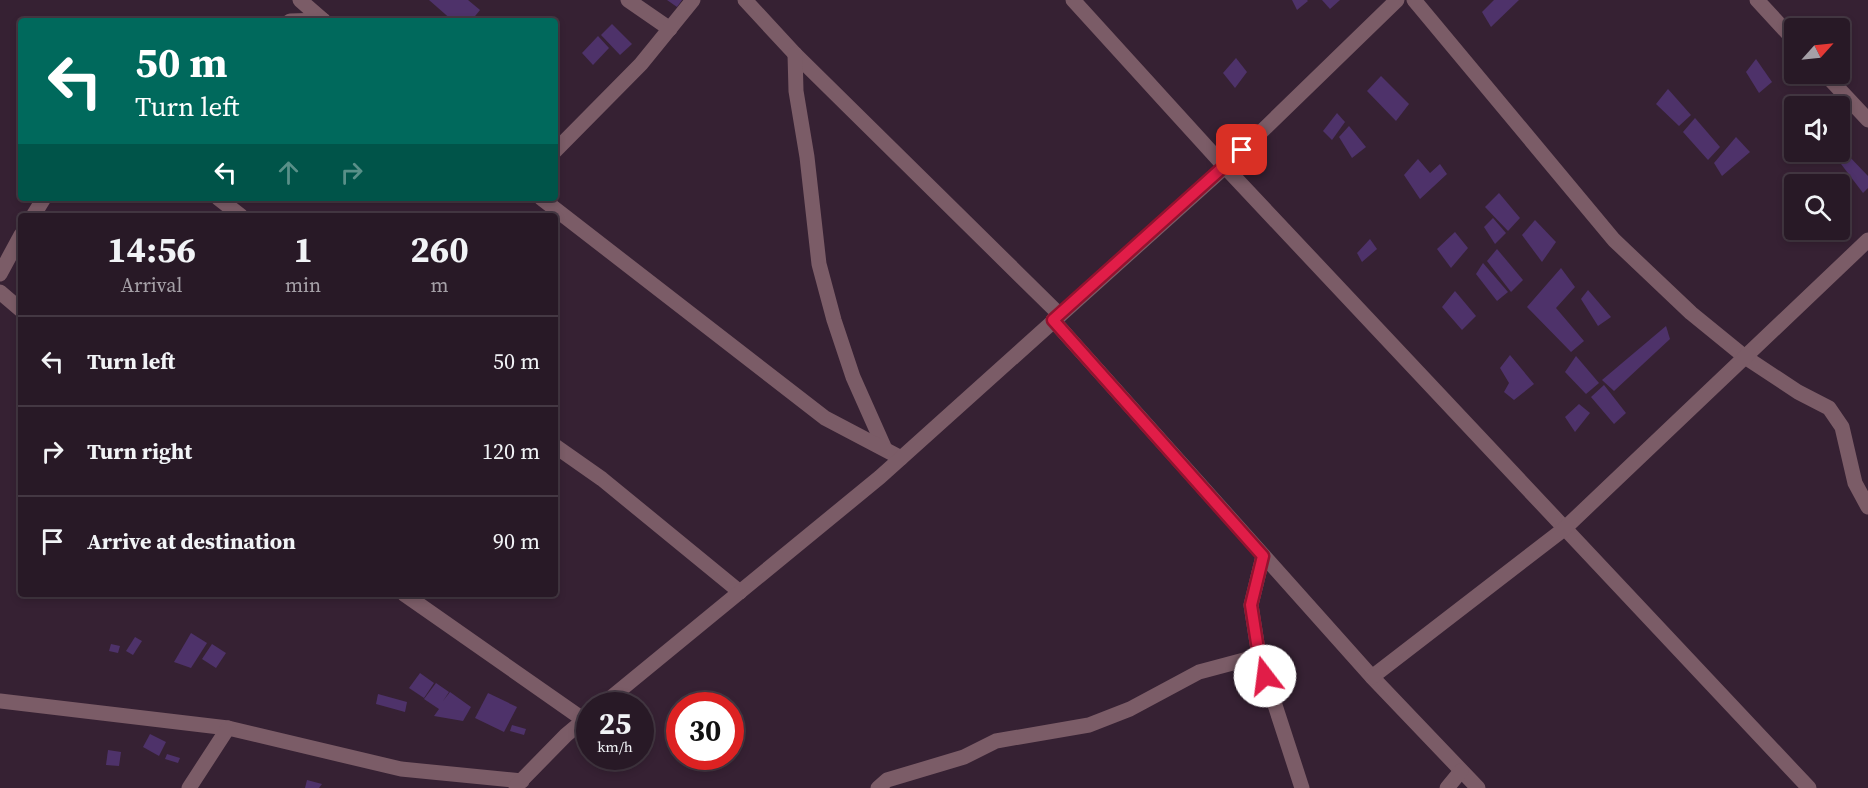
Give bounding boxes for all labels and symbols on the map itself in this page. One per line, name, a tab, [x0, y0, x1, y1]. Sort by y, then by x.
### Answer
north arrow	[1784, 18, 1850, 84]
pin	[1216, 124, 1267, 175]
position arrow	[1233, 644, 1297, 708]
speed limit sign: 30	[666, 692, 744, 770]

